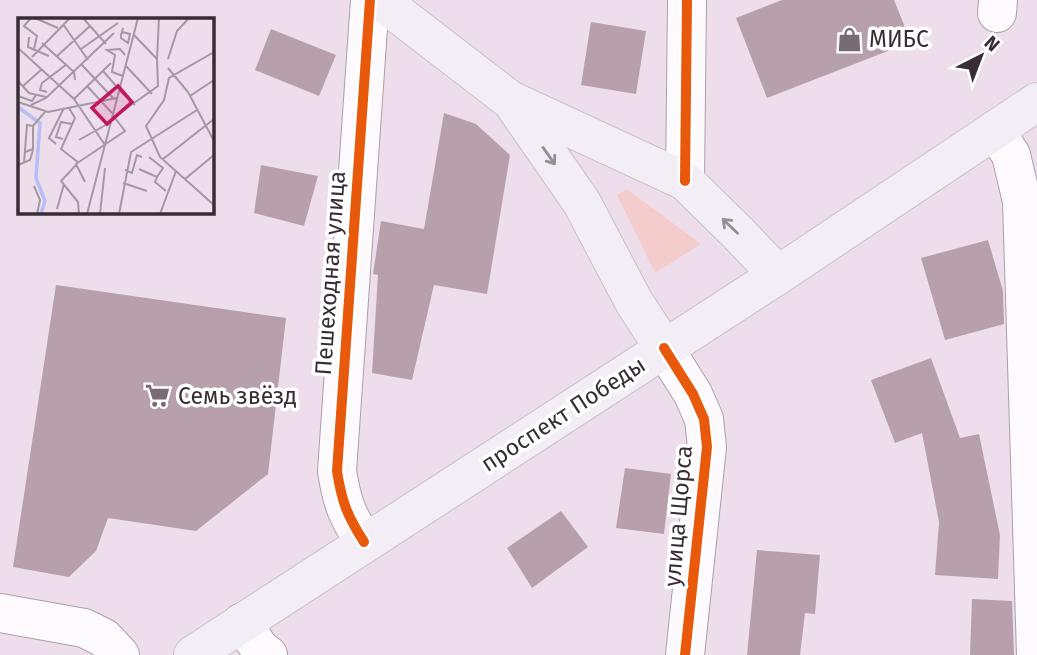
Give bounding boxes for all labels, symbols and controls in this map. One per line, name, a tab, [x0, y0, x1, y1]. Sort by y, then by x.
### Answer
inset map	[18, 18, 214, 214]
north arrow	[946, 21, 1016, 91]
shop icon: МИБС	[835, 25, 863, 53]
place label: МИБС	[869, 25, 929, 53]
text: N	[980, 31, 1004, 57]
one-way arrow	[542, 146, 556, 165]
street label: Пешеходная улица	[309, 170, 351, 376]
one-way arrow	[722, 217, 739, 234]
street label: проспект Победы	[476, 350, 650, 478]
supermarket icon: Семь звёзд	[144, 382, 172, 410]
place label: Семь звёзд	[178, 382, 297, 410]
street label: улица Щорса	[658, 444, 698, 588]

